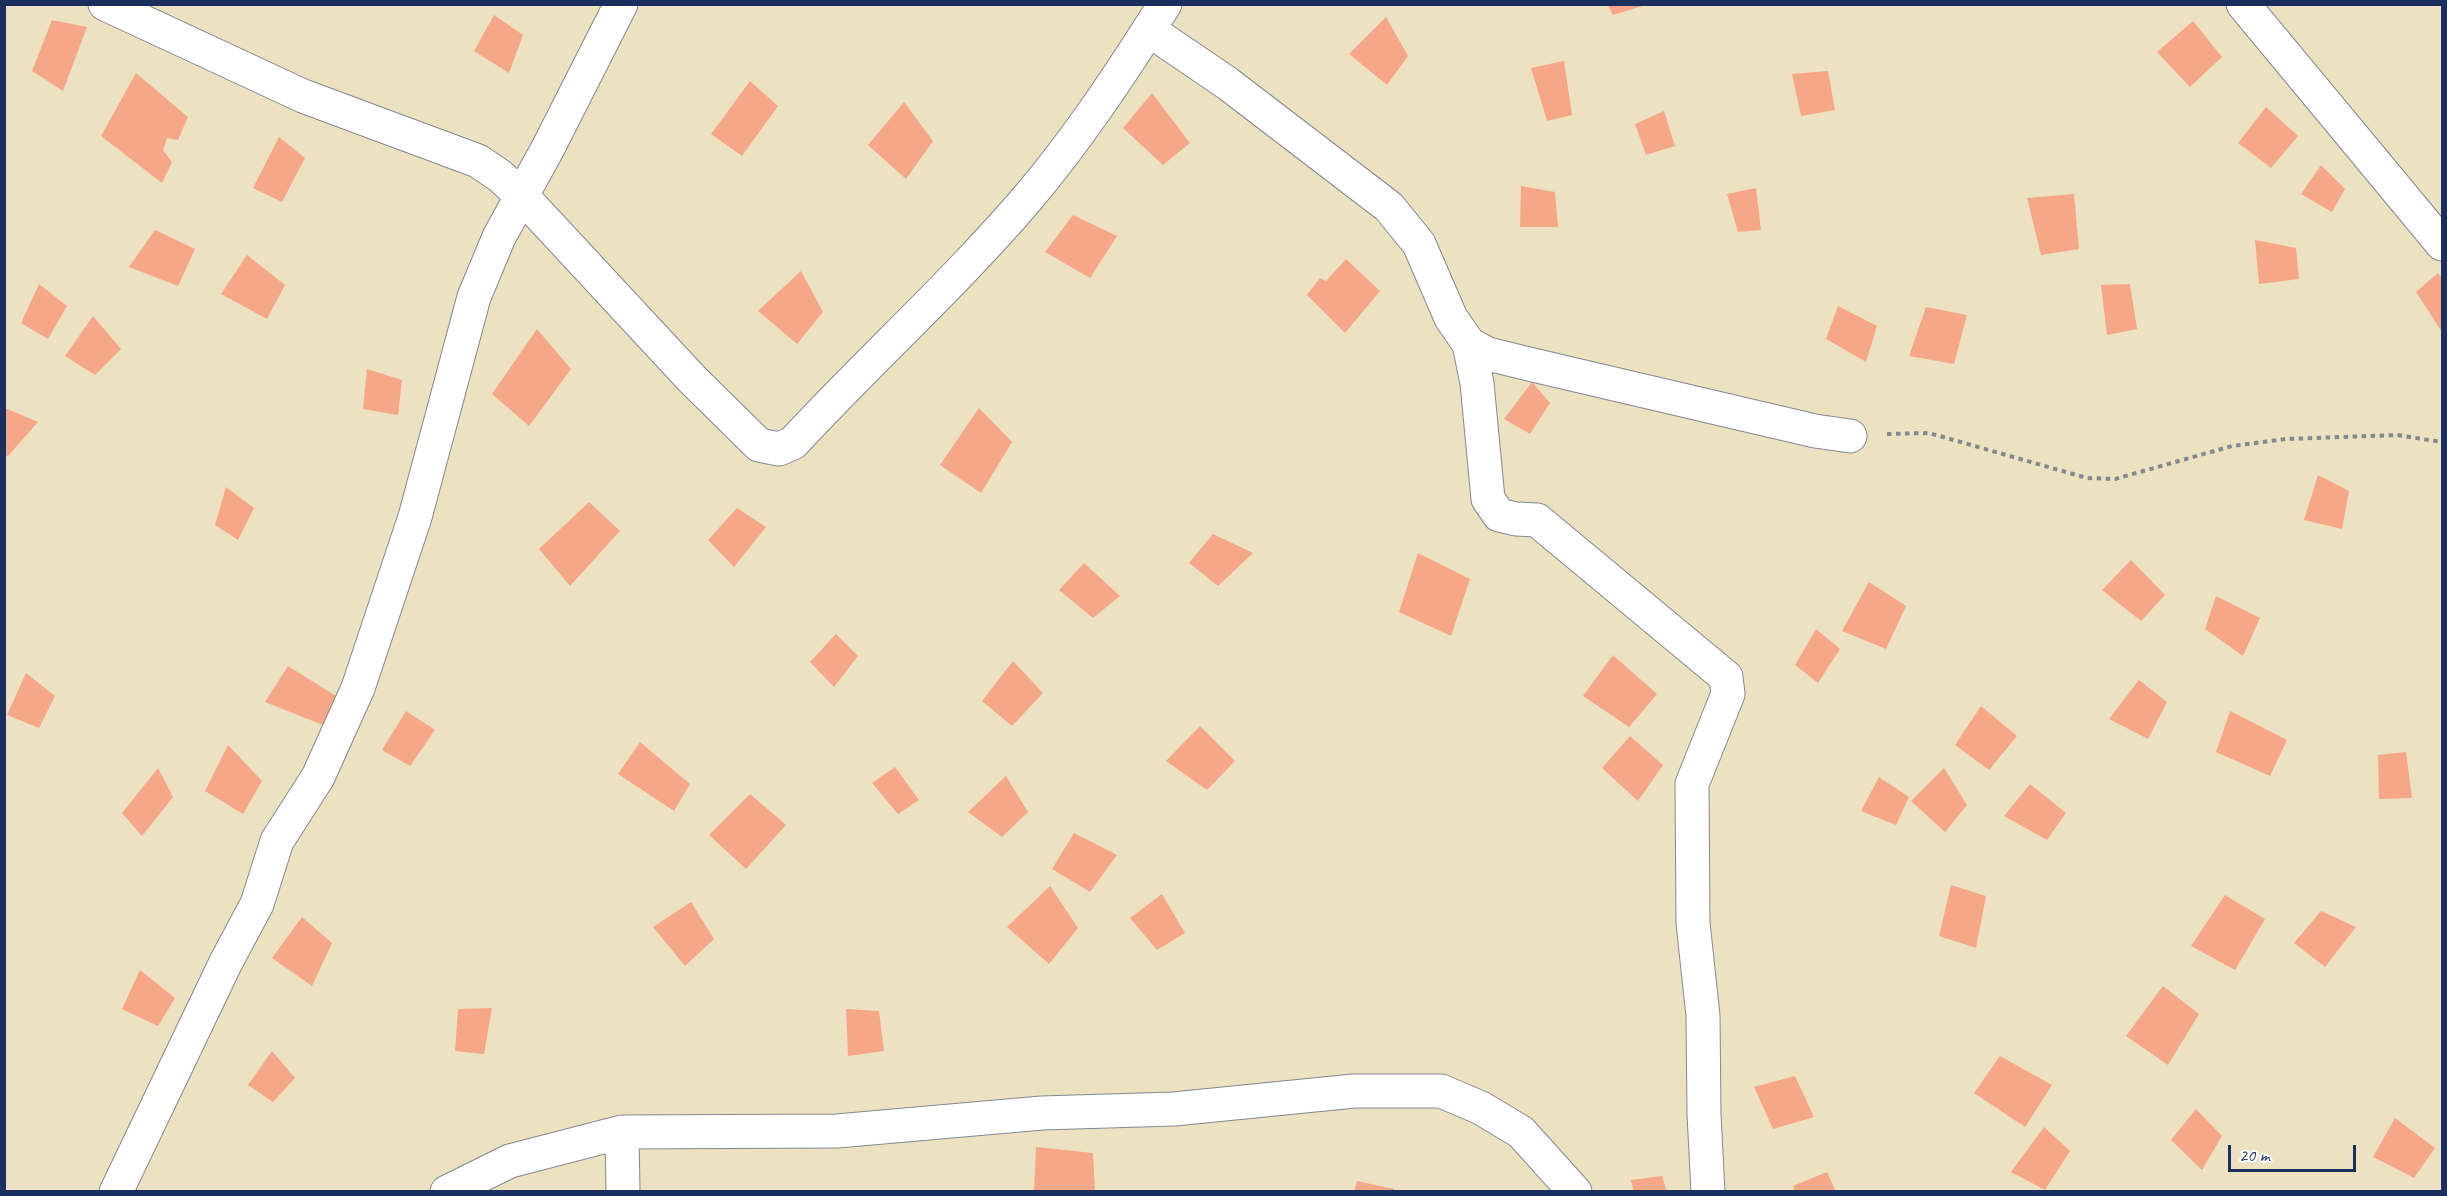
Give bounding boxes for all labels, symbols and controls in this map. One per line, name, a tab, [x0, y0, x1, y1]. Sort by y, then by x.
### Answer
scale bar	[2231, 1133, 2358, 1171]
text: 20 m	[2239, 1144, 2270, 1166]

